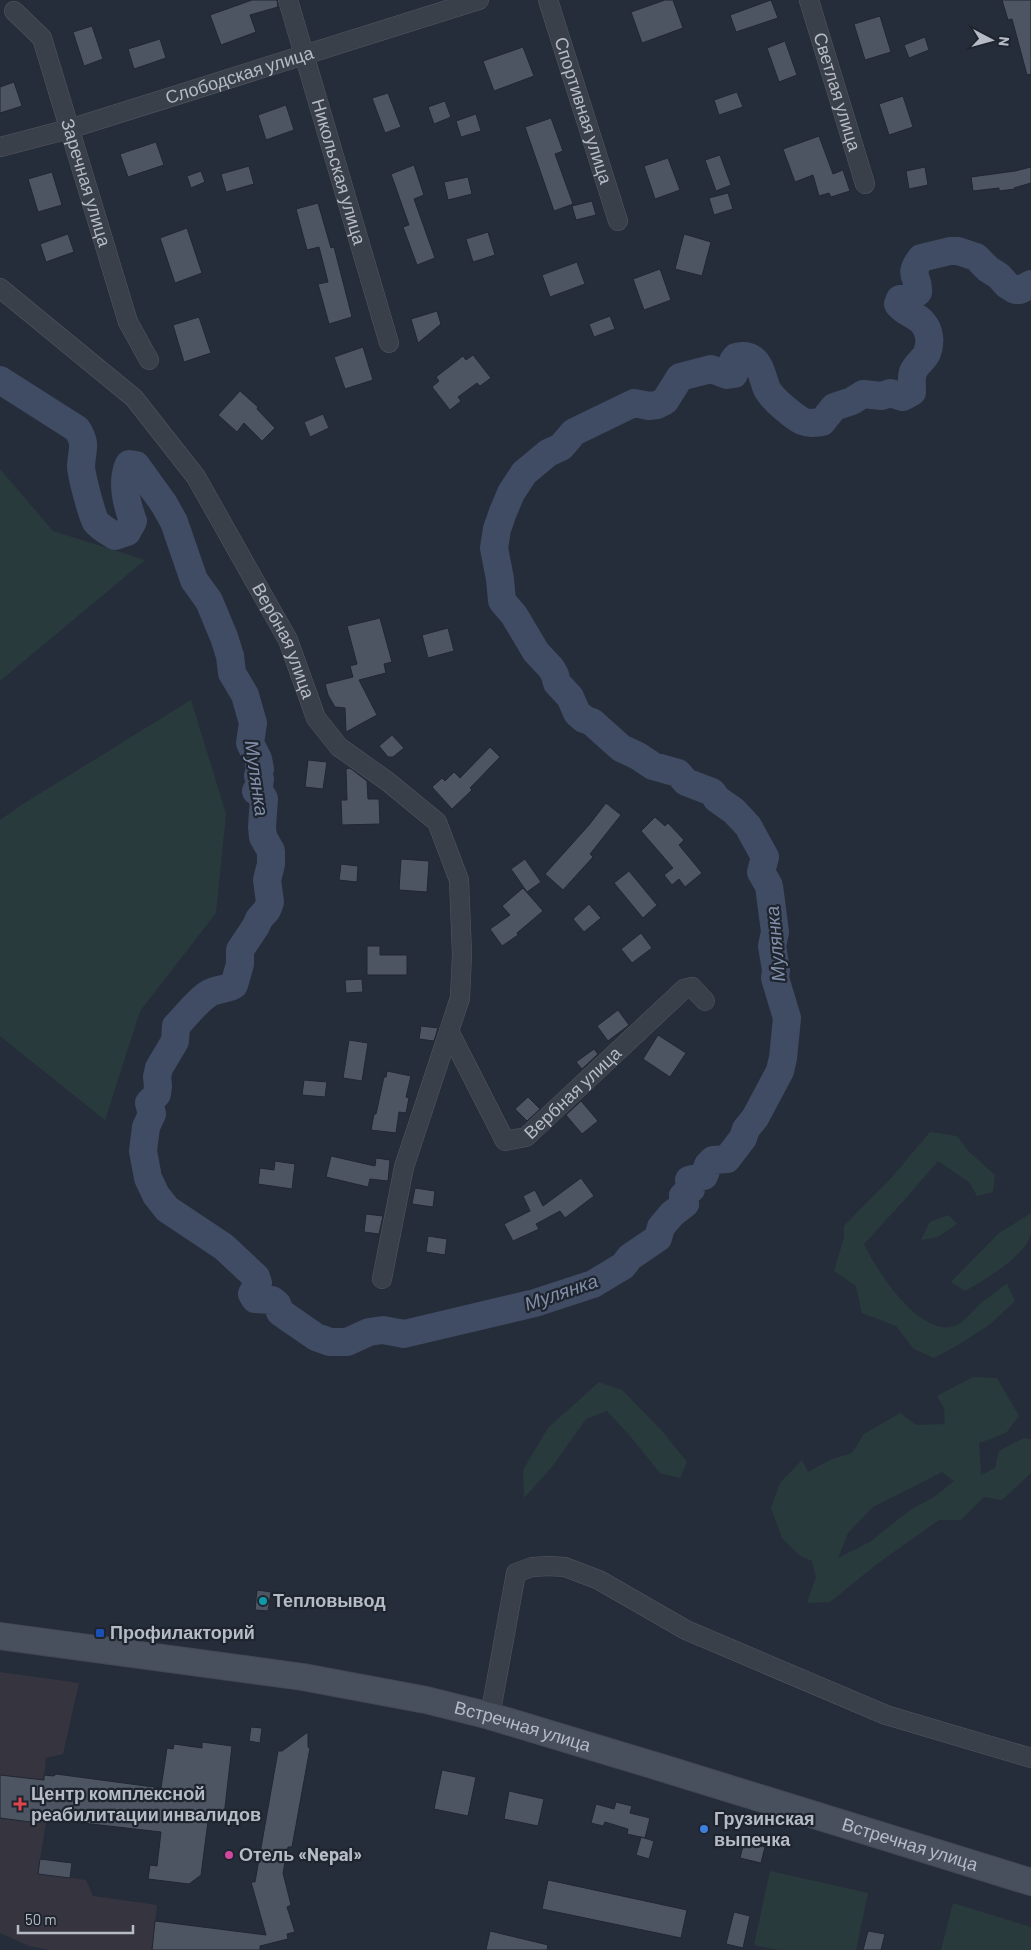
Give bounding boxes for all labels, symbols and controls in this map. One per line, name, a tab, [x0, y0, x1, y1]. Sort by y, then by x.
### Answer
north arrow	[966, 15, 1016, 65]
street label: Светлая улица	[809, 29, 867, 155]
street label: Спортивная улица	[550, 34, 618, 188]
text: N	[995, 36, 1013, 47]
street label: Слободская улица	[162, 40, 317, 108]
street label: Никольская улица	[308, 96, 372, 248]
street label: Заречная улица	[57, 116, 117, 250]
street label: Вербная улица	[248, 579, 320, 702]
water label: Мулянка	[241, 739, 274, 817]
water label: Мулянка	[760, 905, 789, 983]
street label: Вербная улица	[519, 1041, 626, 1143]
water label: Мулянка	[521, 1268, 601, 1315]
place label: Тепловывод	[273, 1589, 386, 1611]
marker: Тепловывод	[257, 1595, 269, 1607]
place label: Профилакторий	[110, 1621, 255, 1643]
marker: Профилакторий	[94, 1627, 106, 1639]
street label: Встречная улица	[452, 1696, 595, 1756]
place label: Центр комплексной реабилитации инвалидов	[31, 1782, 261, 1825]
marker: Центр комплексной реабилитации инвалидов	[13, 1797, 27, 1811]
place label: Грузинская выпечка	[714, 1807, 814, 1850]
street label: Встречная улица	[840, 1812, 982, 1875]
marker: Грузинская выпечка	[698, 1823, 710, 1835]
place label: Отель «Nepal»	[239, 1843, 362, 1865]
marker: Отель «Nepal»	[223, 1849, 235, 1861]
scale bar	[18, 1902, 132, 1934]
text: 50 m	[25, 1910, 57, 1928]

